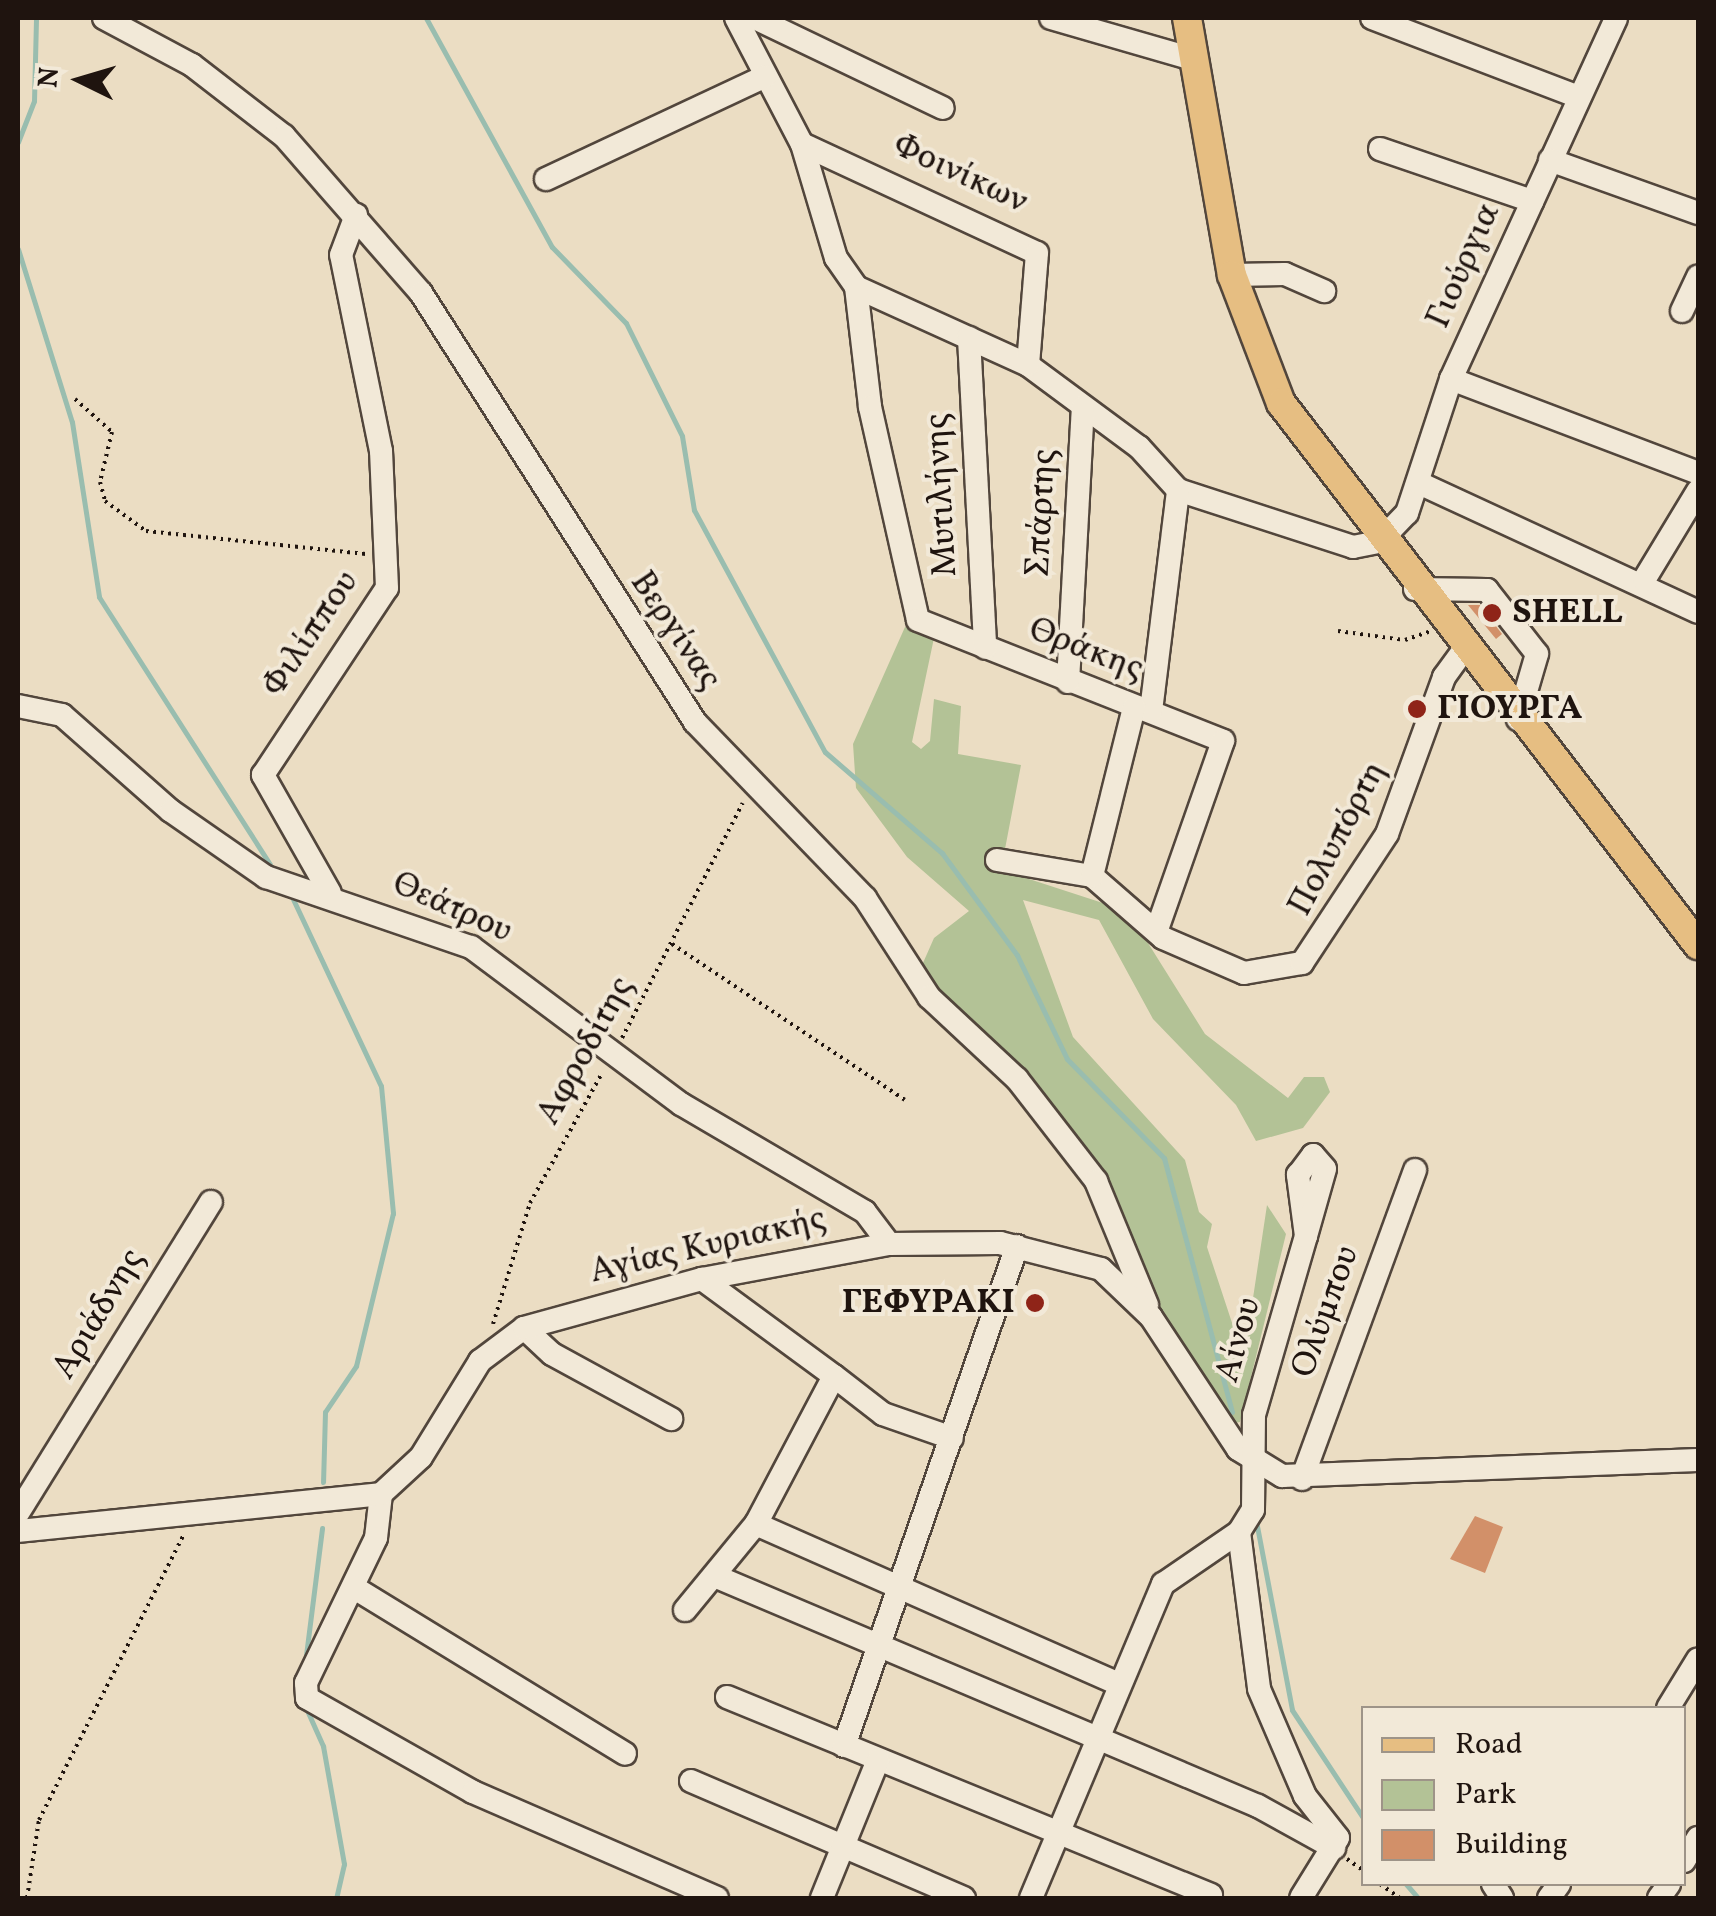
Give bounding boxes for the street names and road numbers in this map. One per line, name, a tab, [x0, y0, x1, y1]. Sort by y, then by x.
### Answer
street label: Φοινίκων	[886, 125, 1034, 223]
street label: Γιούργια	[1418, 197, 1510, 335]
street label: Μυτιλήνης	[917, 412, 967, 578]
street label: Σπάρτης	[1018, 448, 1066, 578]
street label: Φιλίππου	[254, 563, 368, 705]
street label: Βεργίνας	[620, 564, 730, 698]
street label: Θράκης	[1023, 609, 1149, 691]
street label: Πολυπόρτη	[1280, 755, 1396, 923]
street label: Θεάτρου	[386, 863, 518, 953]
street label: Αφροδίτης	[528, 970, 644, 1132]
street label: Αγίας Κυριακής	[586, 1198, 830, 1294]
street label: Αριάδνης	[44, 1241, 154, 1387]
street label: Ολύμπου	[1283, 1241, 1369, 1383]
street label: Αίνου	[1207, 1293, 1271, 1387]

